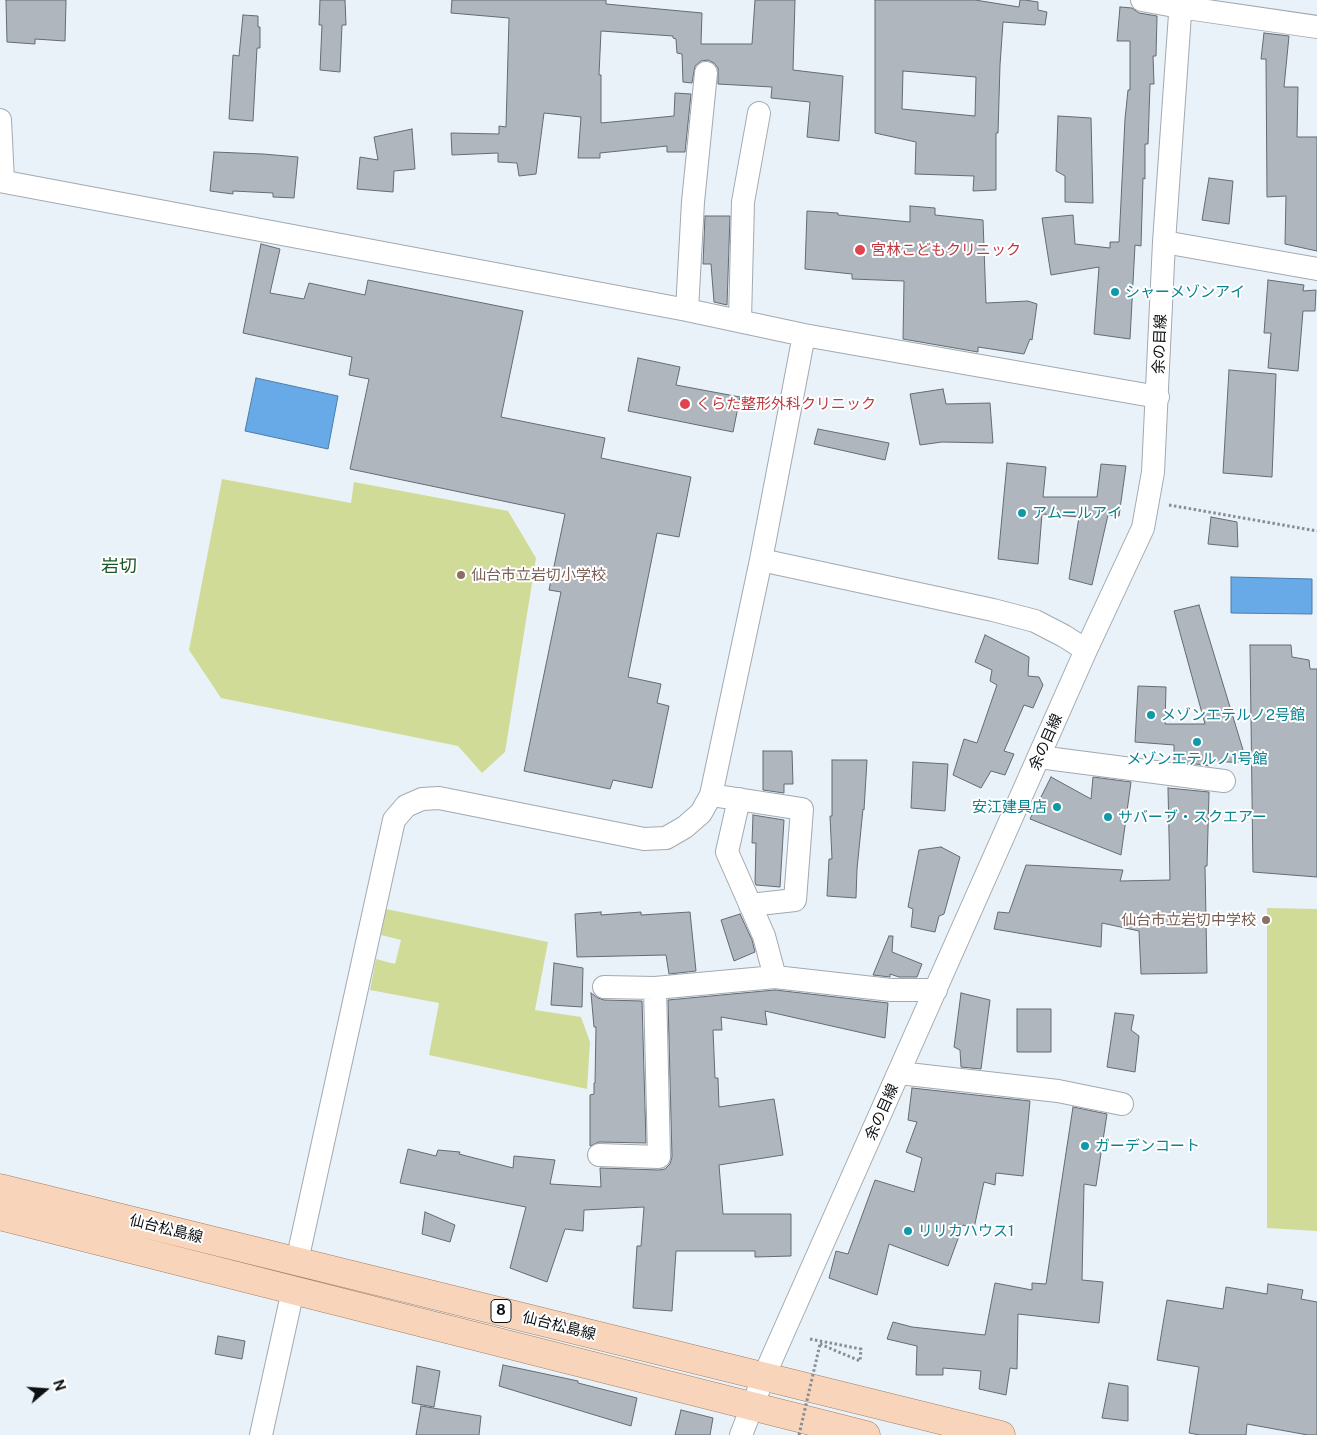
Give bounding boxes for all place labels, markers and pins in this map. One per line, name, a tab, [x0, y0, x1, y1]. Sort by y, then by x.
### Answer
place label: 宮林こどもクリニック	[871, 241, 1021, 259]
marker: 宮林こどもクリニック	[853, 243, 867, 257]
place label: シャーメゾンアイ	[1125, 283, 1245, 301]
marker: シャーメゾンアイ	[1109, 286, 1121, 298]
place label: くらた整形外科クリニック	[696, 395, 876, 413]
marker: くらた整形外科クリニック	[678, 397, 692, 411]
place label: アムールアイ	[1032, 504, 1122, 522]
marker: アムールアイ	[1016, 507, 1028, 519]
place label: 仙台市立岩切小学校	[471, 566, 606, 584]
marker: 仙台市立岩切小学校	[455, 569, 467, 581]
place label: メゾンエテルノ2号館	[1161, 706, 1305, 724]
marker: メゾンエテルノ2号館	[1145, 709, 1157, 721]
marker: メゾンエテルノ1号館	[1191, 736, 1203, 748]
place label: メゾンエテルノ1号館	[1126, 750, 1268, 768]
place label: 安江建具店	[972, 798, 1047, 816]
marker: 安江建具店	[1051, 801, 1063, 813]
place label: サバーブ・スクエアー	[1118, 808, 1267, 826]
marker: サバーブ・スクエアー	[1102, 811, 1114, 823]
place label: 仙台市立岩切中学校	[1121, 911, 1256, 929]
marker: 仙台市立岩切中学校	[1260, 914, 1272, 926]
place label: ガーデンコート	[1095, 1137, 1200, 1155]
marker: ガーデンコート	[1079, 1140, 1091, 1152]
place label: リリカハウス1	[918, 1222, 1014, 1240]
marker: リリカハウス1	[902, 1225, 914, 1237]

